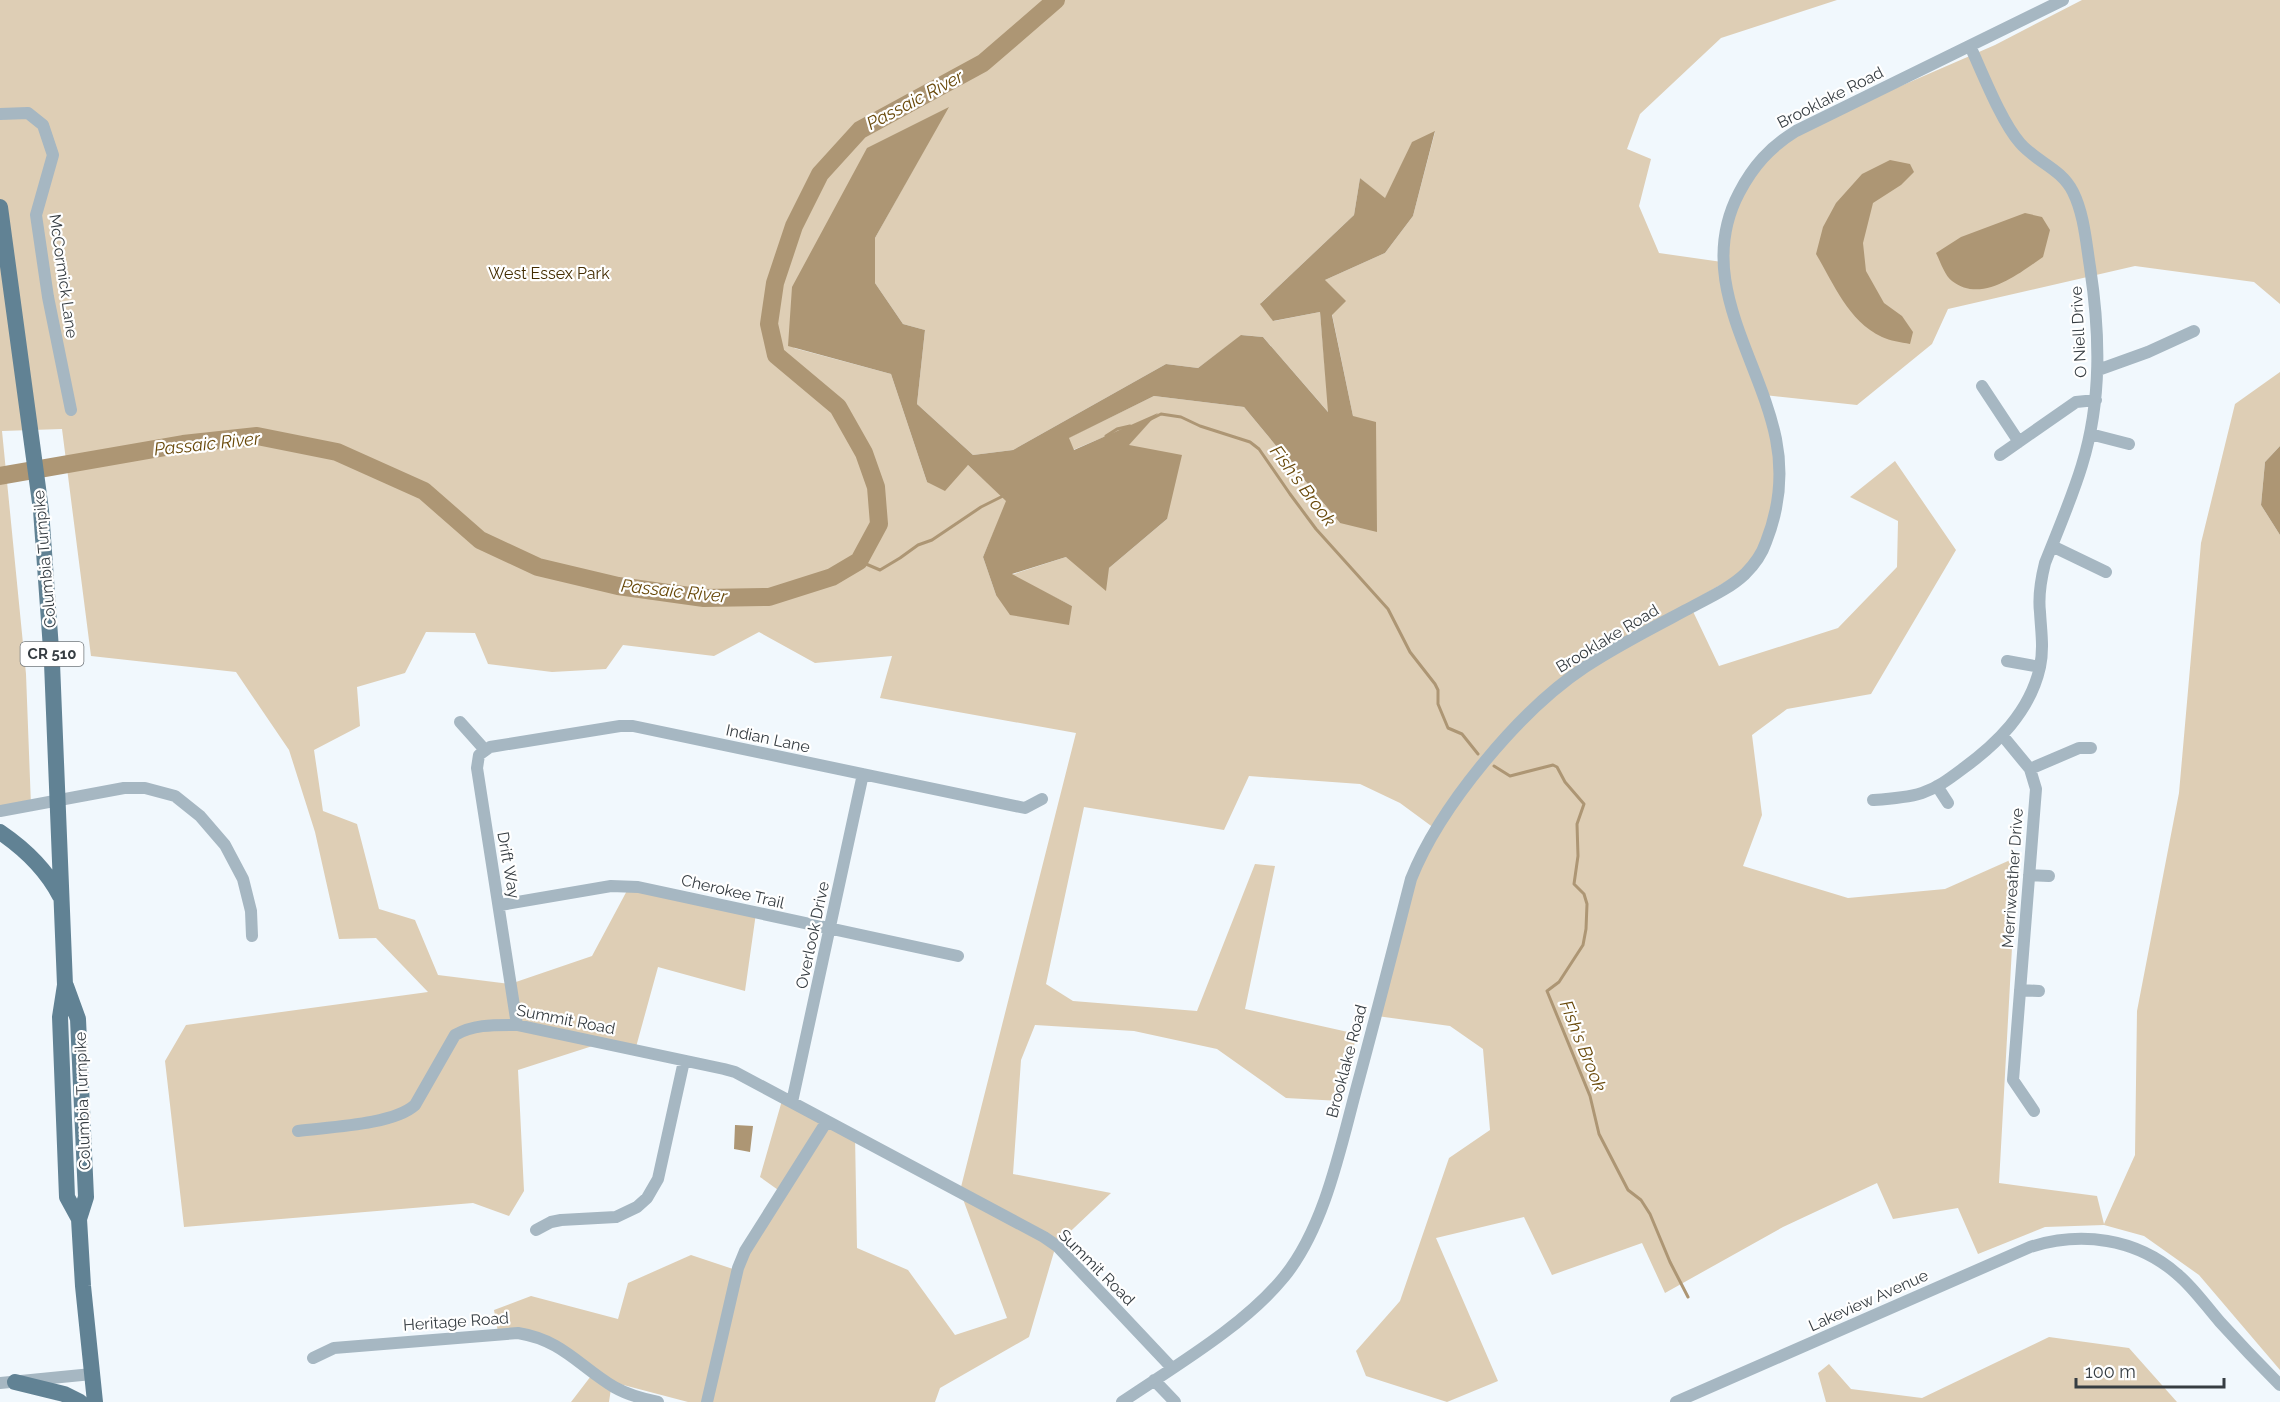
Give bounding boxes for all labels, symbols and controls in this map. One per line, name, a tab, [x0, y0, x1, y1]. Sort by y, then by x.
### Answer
street label: Brooklake Road	[1774, 63, 1886, 132]
water label: Passaic River	[863, 65, 967, 134]
street label: McCormick Lane	[45, 213, 82, 339]
park label: West Essex Park	[488, 264, 610, 283]
street label: O Niell Drive	[2067, 286, 2090, 378]
water label: Passaic River	[153, 427, 262, 460]
water label: Fish's Brook	[1266, 441, 1341, 531]
street label: Columbia Turnpike	[29, 489, 60, 629]
water label: Passaic River	[620, 574, 729, 607]
street label: Brooklake Road	[1552, 600, 1662, 677]
road number: CR 510	[20, 642, 84, 666]
street label: Indian Lane	[724, 720, 812, 757]
street label: Merriweather Drive	[1998, 807, 2027, 949]
street label: Drift Way	[493, 830, 524, 900]
street label: Cherokee Trail	[679, 870, 787, 913]
street label: Overlook Drive	[792, 880, 833, 991]
water label: Fish's Brook	[1556, 997, 1611, 1095]
street label: Summit Road	[515, 1001, 617, 1038]
street label: Brooklake Road	[1322, 1002, 1371, 1120]
street label: Columbia Turnpike	[71, 1031, 94, 1170]
street label: Summit Road	[1055, 1225, 1139, 1309]
street label: Lakeview Avenue	[1806, 1266, 1931, 1335]
street label: Heritage Road	[403, 1308, 510, 1335]
scale bar	[2076, 1351, 2224, 1389]
text: 100 m	[2085, 1361, 2136, 1382]

